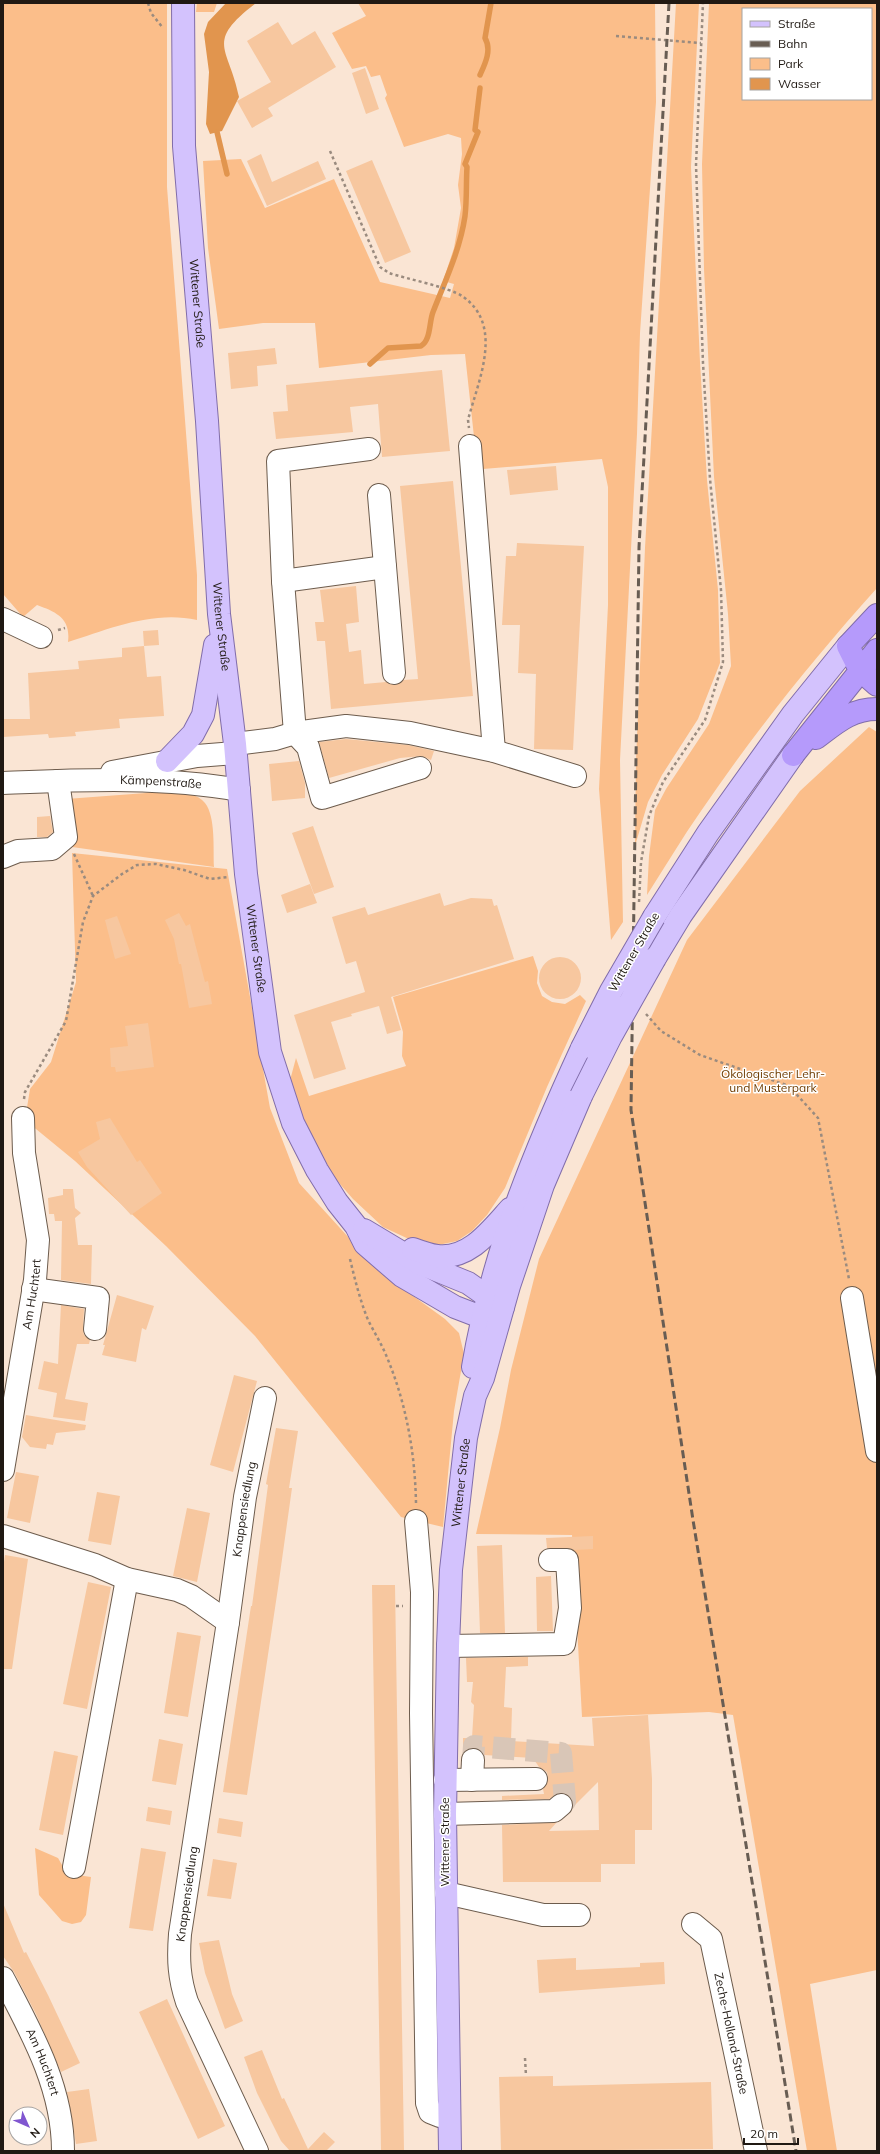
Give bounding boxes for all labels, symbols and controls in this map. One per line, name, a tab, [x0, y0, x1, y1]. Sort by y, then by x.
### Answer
legend	[742, 8, 872, 100]
text: Straße	[778, 16, 815, 31]
text: Bahn	[778, 36, 807, 51]
text: Park	[778, 56, 804, 71]
text: Wasser	[778, 76, 821, 91]
street label: Wittener Straße	[186, 258, 209, 349]
street label: Wittener Straße	[210, 582, 234, 672]
street label: Kämpenstraße	[120, 772, 203, 792]
street label: Wittener Straße	[243, 903, 270, 994]
street label: Wittener Straße	[605, 909, 662, 994]
park label: Ökologischer Lehr- und Musterpark	[721, 1066, 825, 1095]
street label: Am Huchtert	[19, 1259, 44, 1331]
street label: Wittener Straße	[448, 1437, 473, 1528]
street label: Knappensiedlung	[229, 1460, 259, 1558]
street label: Wittener Straße	[437, 1797, 452, 1887]
street label: Knappensiedlung	[172, 1845, 201, 1943]
street label: Zeche-Holland-Straße	[711, 1971, 752, 2095]
street label: Am Huchtert	[23, 2026, 63, 2097]
north arrow	[8, 2106, 48, 2146]
scale bar	[744, 2120, 798, 2146]
text: N	[27, 2125, 43, 2141]
text: 20 m	[750, 2126, 778, 2141]

